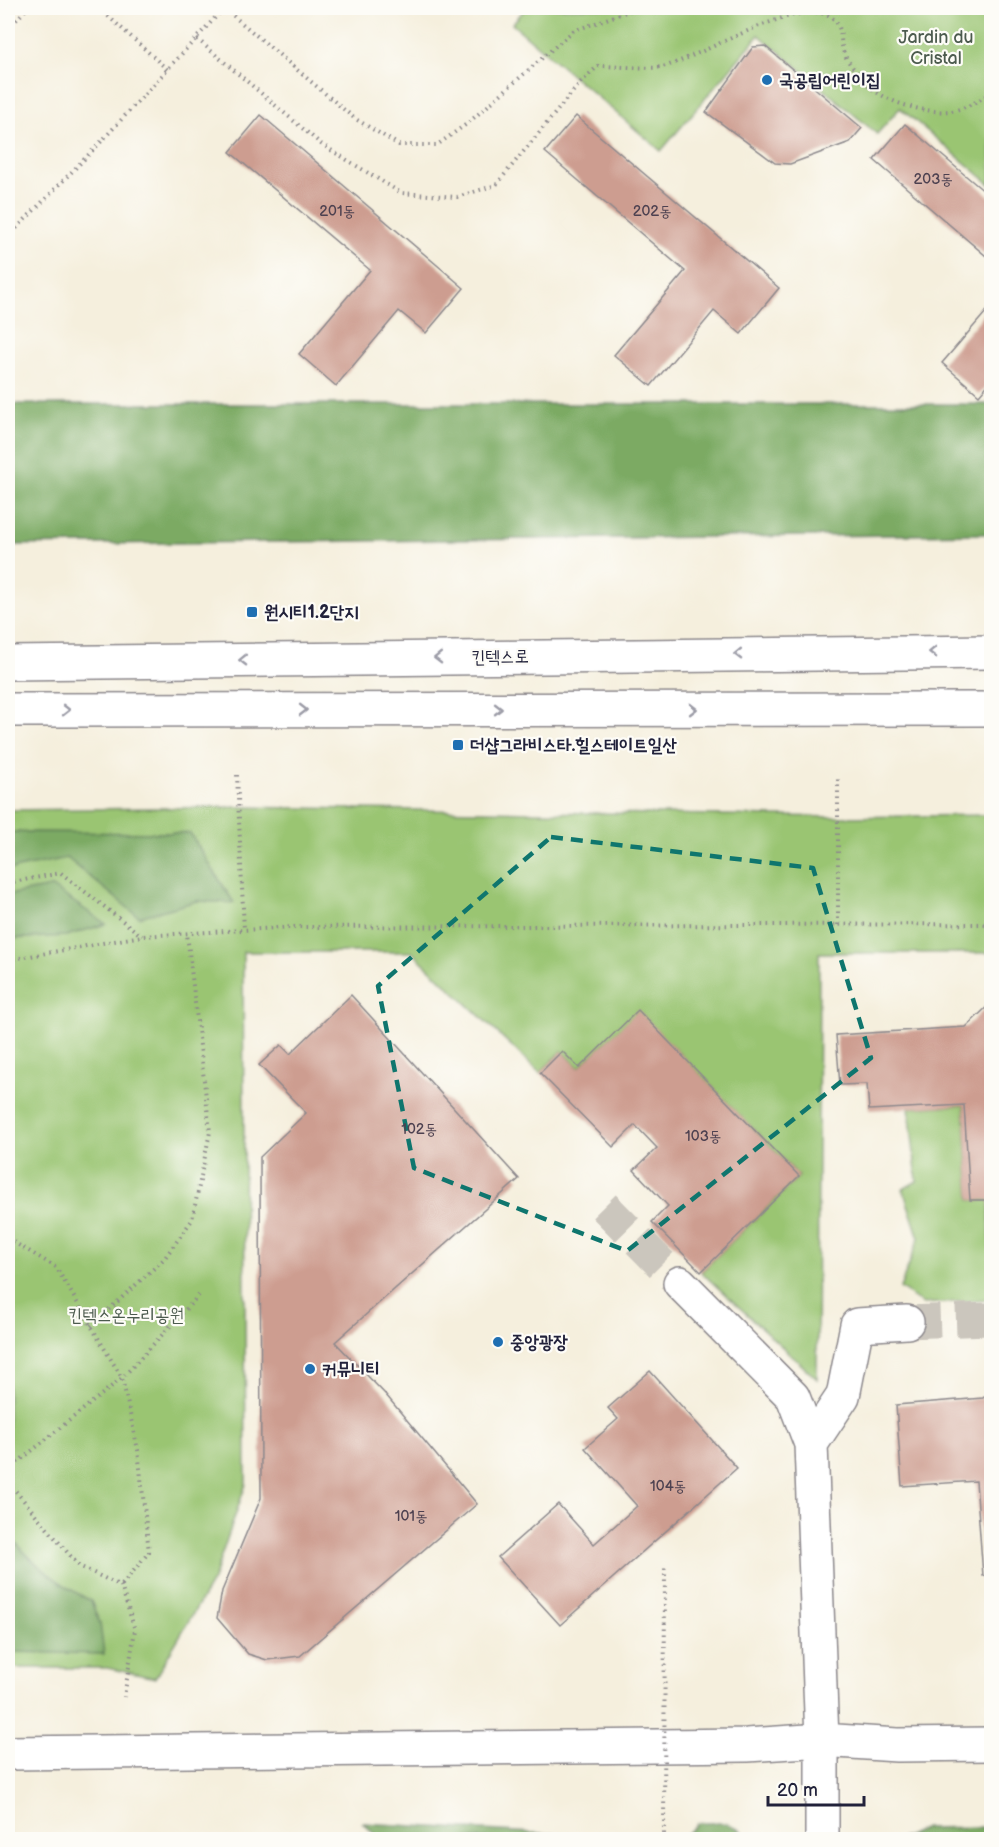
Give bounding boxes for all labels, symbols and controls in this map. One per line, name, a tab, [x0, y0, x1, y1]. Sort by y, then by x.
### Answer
park label: Jardin du Cristal	[898, 27, 974, 69]
place label: 국공립어린이집	[779, 70, 880, 91]
marker: 국공립어린이집	[760, 73, 774, 87]
house number: 203동	[914, 170, 952, 189]
house number: 201동	[319, 202, 355, 221]
house number: 202동	[633, 202, 671, 221]
place label: 원시티1.2단지	[264, 602, 359, 623]
marker: 원시티1.2단지	[245, 605, 259, 619]
street label: 킨텍스로	[471, 646, 529, 668]
one-way arrow	[929, 646, 938, 658]
one-way arrow	[734, 648, 743, 661]
one-way arrow	[434, 652, 443, 664]
one-way arrow	[239, 654, 248, 666]
one-way arrow	[493, 703, 502, 715]
one-way arrow	[688, 703, 697, 715]
one-way arrow	[61, 704, 70, 716]
one-way arrow	[298, 704, 307, 716]
place label: 더샵그라비스타.힐스테이트일산	[470, 735, 677, 756]
marker: 더샵그라비스타.힐스테이트일산	[451, 738, 465, 752]
house number: 102동	[401, 1120, 437, 1139]
house number: 103동	[685, 1127, 721, 1146]
park label: 킨텍스온누리공원	[68, 1305, 184, 1326]
place label: 중앙광장	[510, 1332, 568, 1353]
marker: 중앙광장	[491, 1335, 505, 1349]
place label: 커뮤니티	[322, 1359, 380, 1380]
marker: 커뮤니티	[303, 1362, 317, 1376]
house number: 104동	[650, 1477, 686, 1496]
house number: 101동	[395, 1507, 427, 1526]
scale bar	[768, 1769, 864, 1807]
text: 20 m	[777, 1780, 818, 1801]

